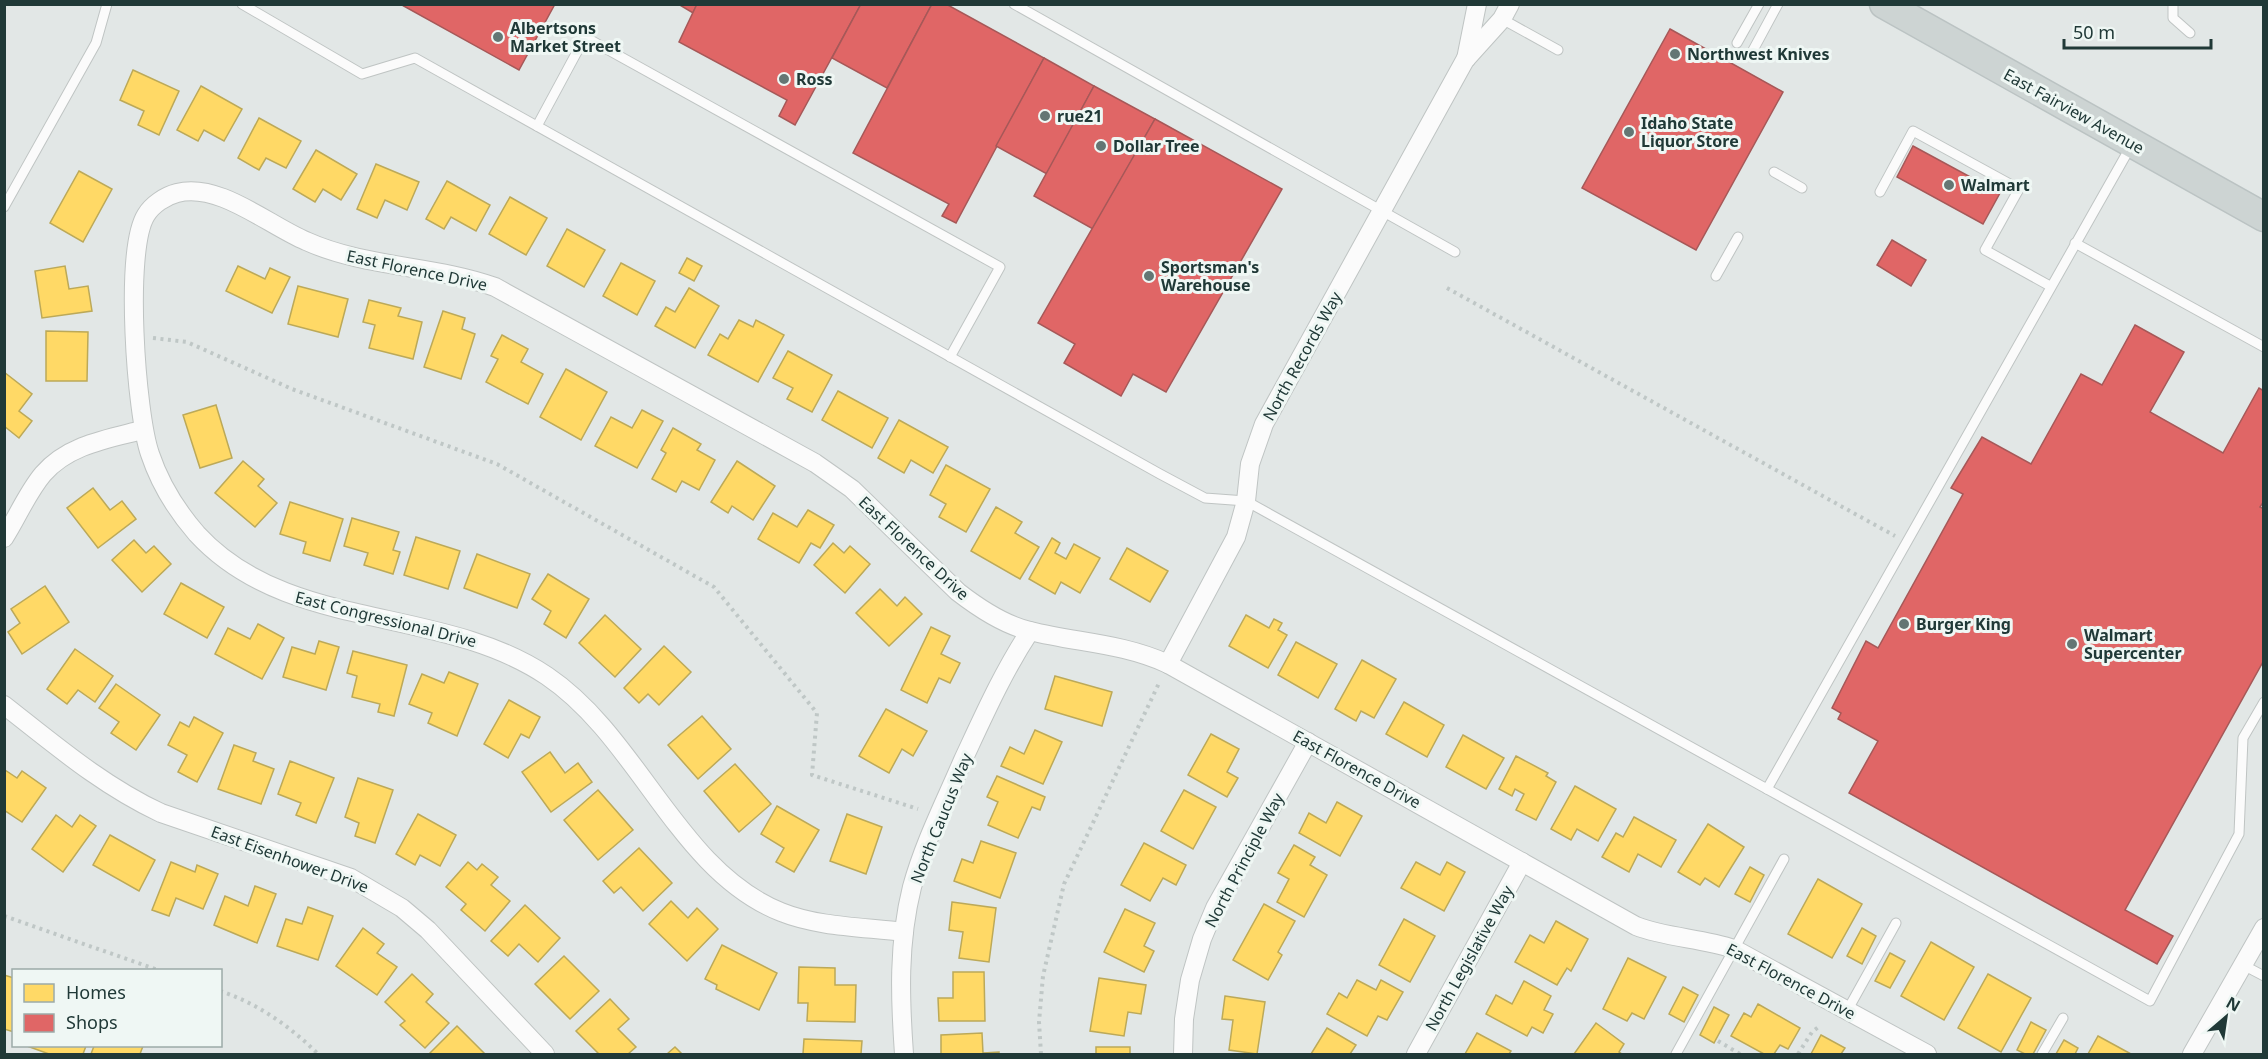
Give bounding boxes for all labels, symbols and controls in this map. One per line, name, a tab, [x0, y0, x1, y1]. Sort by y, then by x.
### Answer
scale bar	[2064, 12, 2211, 50]
place label: Albertsons Market Street	[510, 17, 621, 57]
text: 50 m	[2073, 20, 2115, 44]
marker: Albertsons Market Street	[491, 30, 505, 44]
place label: Northwest Knives	[1687, 43, 1829, 65]
marker: Northwest Knives	[1668, 47, 1682, 61]
street label: East Fairview Avenue	[2000, 63, 2148, 159]
place label: Ross	[796, 68, 833, 90]
marker: Ross	[777, 72, 791, 86]
place label: rue21	[1057, 105, 1102, 127]
marker: rue21	[1038, 109, 1052, 123]
place label: Idaho State Liquor Store	[1641, 112, 1739, 152]
marker: Idaho State Liquor Store	[1622, 125, 1636, 139]
place label: Dollar Tree	[1113, 135, 1200, 157]
marker: Dollar Tree	[1094, 139, 1108, 153]
place label: Walmart	[1961, 174, 2030, 196]
marker: Walmart	[1942, 178, 1956, 192]
street label: East Florence Drive	[345, 244, 489, 296]
place label: Sportsman's Warehouse	[1161, 256, 1259, 296]
marker: Sportsman's Warehouse	[1142, 269, 1156, 283]
street label: North Records Way	[1257, 287, 1347, 424]
street label: East Florence Drive	[854, 491, 974, 605]
street label: East Congressional Drive	[293, 586, 479, 652]
place label: Burger King	[1916, 613, 2011, 635]
marker: Burger King	[1897, 617, 1911, 631]
place label: Walmart Supercenter	[2084, 624, 2182, 664]
marker: Walmart Supercenter	[2065, 637, 2079, 651]
street label: East Florence Drive	[1289, 725, 1425, 813]
street label: North Caucus Way	[905, 749, 977, 886]
street label: North Principle Way	[1199, 788, 1289, 931]
street label: East Eisenhower Drive	[208, 820, 372, 898]
street label: North Legislative Way	[1420, 881, 1519, 1035]
street label: East Florence Drive	[1723, 938, 1859, 1024]
legend	[12, 969, 222, 1047]
text: Homes	[66, 980, 126, 1004]
north arrow	[2196, 987, 2256, 1047]
text: N	[2222, 991, 2244, 1017]
text: Shops	[66, 1010, 118, 1034]

